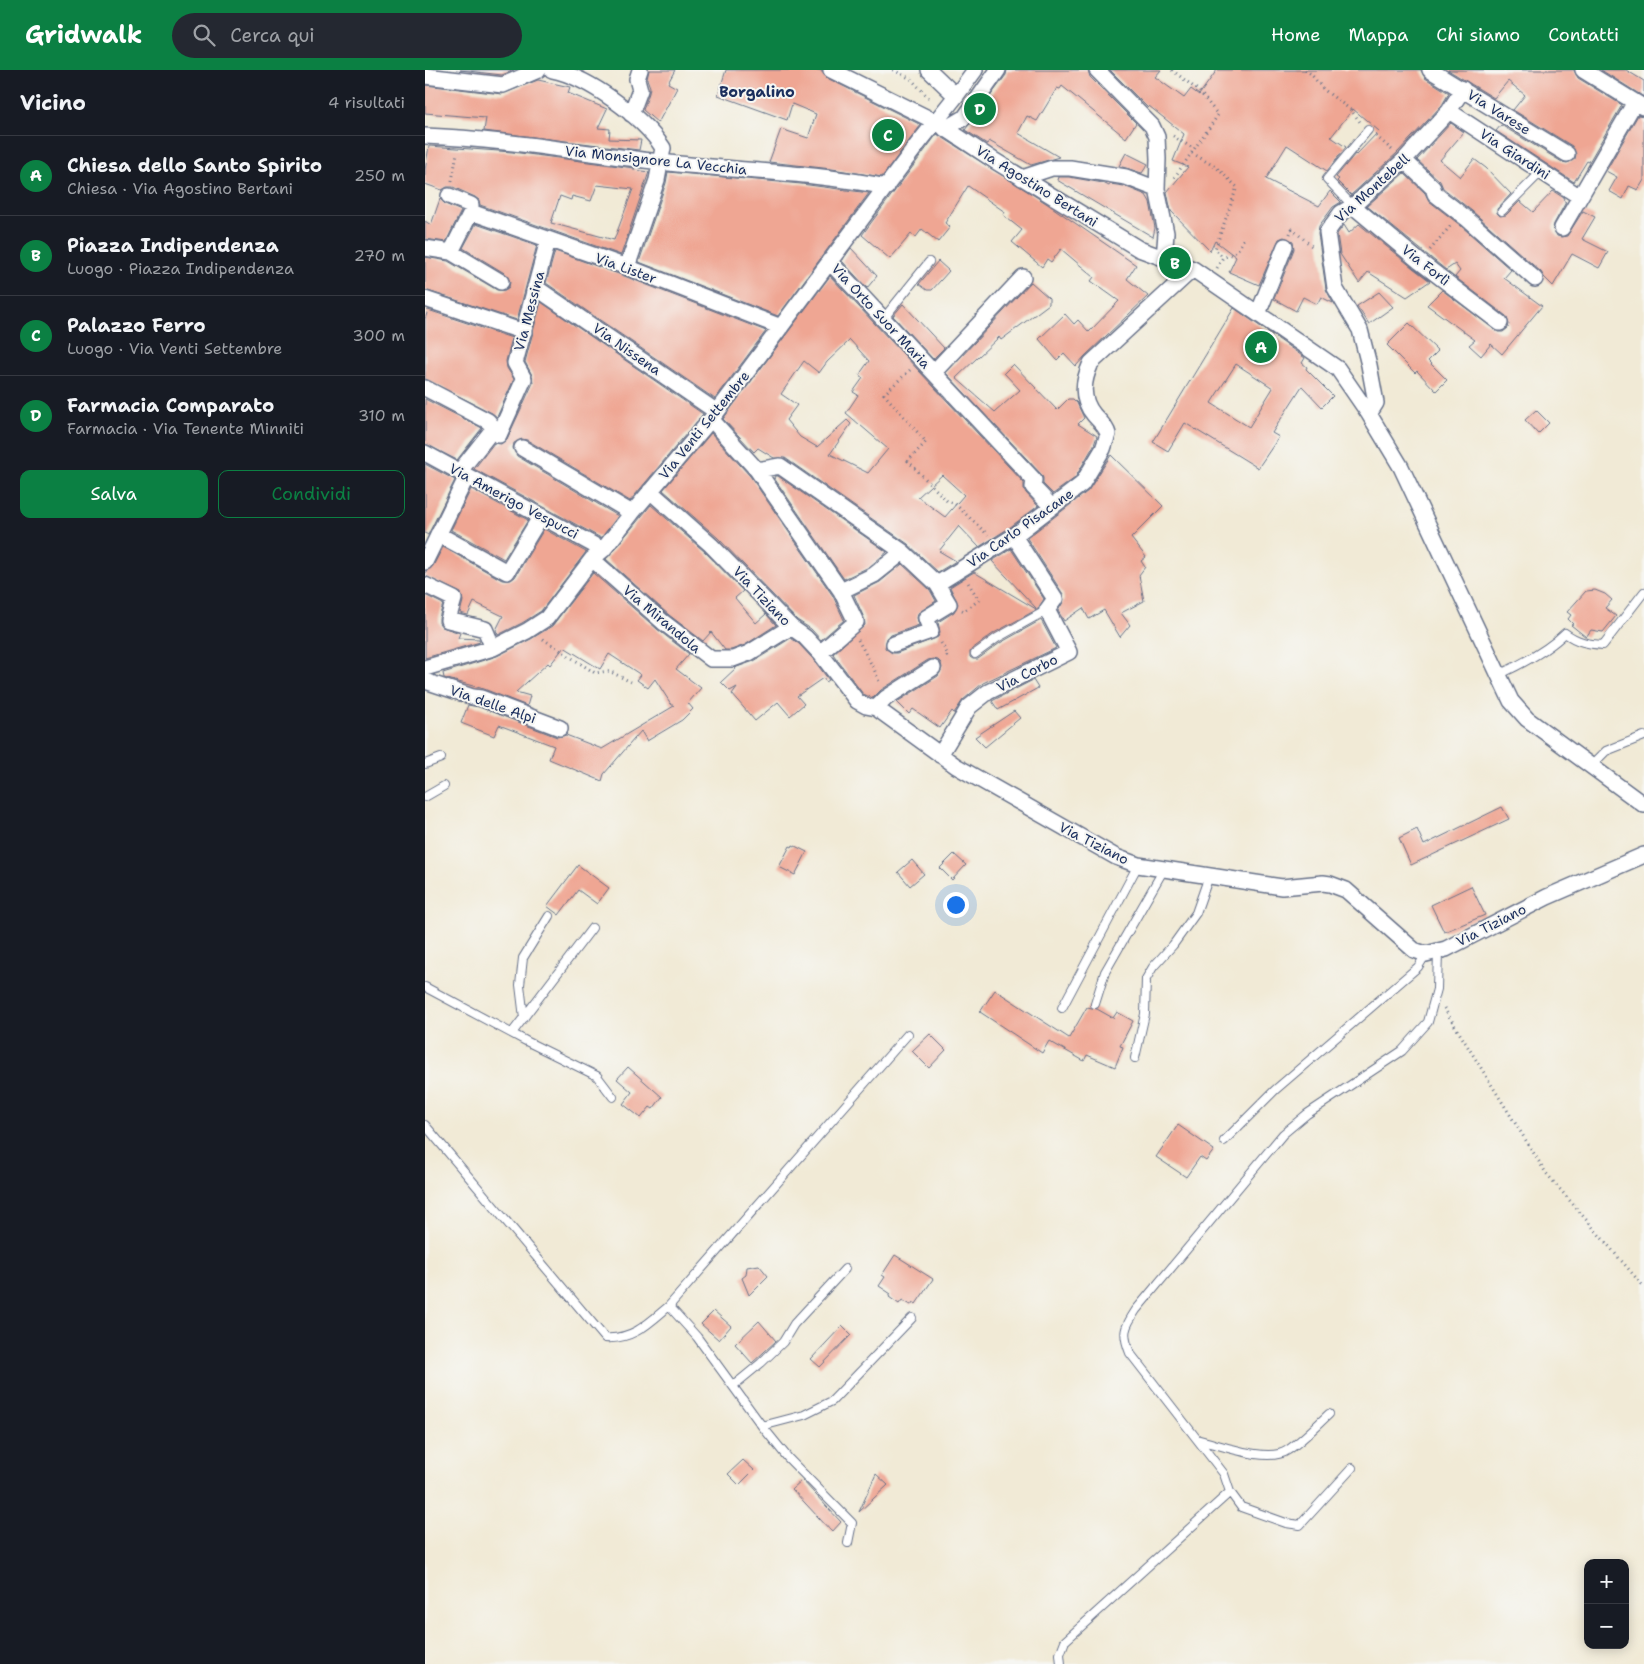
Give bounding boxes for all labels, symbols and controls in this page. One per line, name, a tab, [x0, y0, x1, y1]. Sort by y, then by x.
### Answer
search box	[172, 13, 522, 58]
text: Gridwalk	[25, 19, 142, 51]
icon: search	[190, 21, 218, 49]
text: Cerca qui	[230, 23, 315, 48]
text: Home	[1271, 23, 1320, 47]
text: Mappa	[1348, 23, 1408, 47]
text: Chi siamo	[1436, 23, 1520, 47]
text: Contatti	[1548, 23, 1619, 47]
district label: Borgalino	[719, 82, 795, 102]
street label: Via Varese	[1464, 85, 1534, 139]
text: Vicino	[20, 89, 86, 117]
pin: D	[964, 90, 996, 128]
text: 4 risultati	[328, 92, 405, 113]
pin: C	[872, 116, 904, 154]
street label: Via Giardini	[1476, 125, 1554, 183]
street label: Via Monsignore La Vecchia	[564, 141, 748, 179]
street label: Via Agostino Bertani	[973, 141, 1101, 231]
street label: Via Montebell	[1331, 149, 1414, 226]
text: Chiesa dello Santo Spirito	[67, 153, 322, 178]
text: A	[30, 165, 42, 186]
text: 250 m	[354, 165, 405, 186]
text: Chiesa · Via Agostino Bertani	[67, 178, 293, 199]
text: Piazza Indipendenza	[67, 233, 279, 258]
street label: Via Forlì	[1398, 240, 1454, 290]
pin: B	[1159, 244, 1191, 282]
text: B	[31, 245, 41, 266]
text: 270 m	[354, 245, 405, 266]
street label: Via Lister	[593, 249, 660, 288]
text: Luogo · Piazza Indipendenza	[67, 258, 294, 279]
street label: Via Orto Suor Maria	[828, 260, 935, 373]
street label: Via Messina	[510, 269, 548, 353]
text: Palazzo Ferro	[67, 313, 206, 338]
street label: Via Nissena	[589, 319, 665, 379]
text: C	[31, 325, 41, 346]
text: 300 m	[353, 325, 405, 346]
pin: A	[1245, 328, 1277, 366]
text: Luogo · Via Venti Settembre	[67, 338, 282, 359]
street label: Via Venti Settembre	[655, 367, 753, 483]
text: Farmacia Comparato	[67, 393, 274, 418]
text: D	[30, 405, 42, 426]
text: 310 m	[358, 405, 405, 426]
text: Farmacia · Via Tenente Minniti	[67, 418, 304, 439]
street label: Via Amerigo Vespucci	[446, 459, 582, 543]
button: Salva	[20, 470, 208, 518]
button: Condividi	[218, 470, 405, 518]
street label: Via Carlo Pisacane	[963, 484, 1077, 572]
street label: Via Tiziano	[729, 562, 795, 630]
street label: Via Mirandola	[619, 581, 705, 657]
street label: Via Corbo	[993, 650, 1061, 696]
street label: Via delle Alpi	[447, 681, 539, 727]
street label: Via Tiziano	[1056, 818, 1132, 868]
your location	[943, 892, 969, 918]
street label: Via Tiziano	[1453, 900, 1529, 950]
map controls	[1584, 1559, 1629, 1649]
button: +	[1584, 1559, 1629, 1604]
button: −	[1584, 1604, 1629, 1649]

